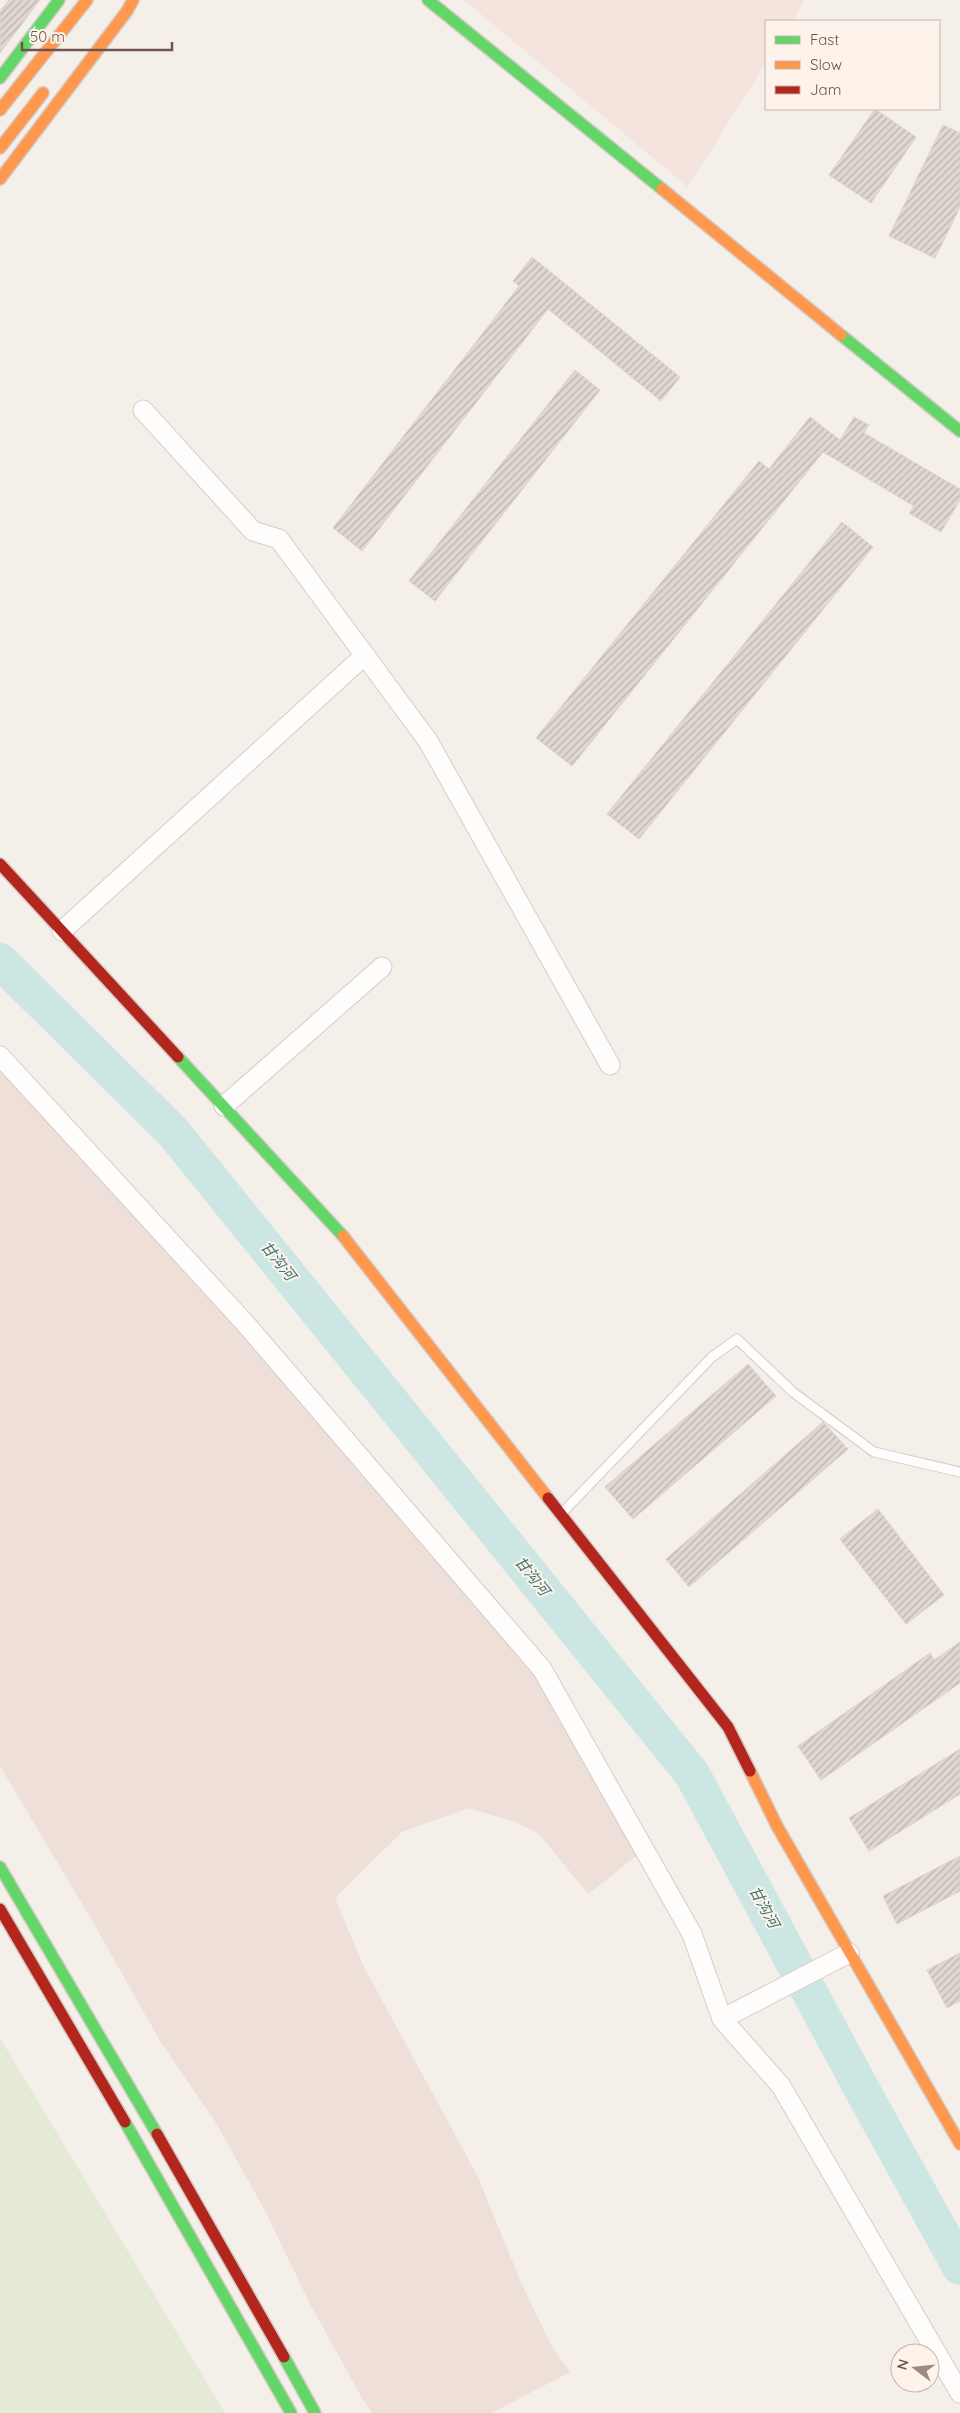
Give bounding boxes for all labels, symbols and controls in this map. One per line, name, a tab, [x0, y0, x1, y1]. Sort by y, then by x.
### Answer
scale bar	[22, 20, 172, 52]
legend	[765, 20, 940, 110]
text: 50 m	[30, 27, 65, 46]
text: Fast	[810, 30, 839, 49]
text: Slow	[810, 55, 842, 74]
text: Jam	[810, 80, 841, 99]
water label: 甘沟河	[257, 1237, 302, 1286]
water label: 甘沟河	[511, 1552, 556, 1601]
water label: 甘沟河	[745, 1882, 785, 1934]
north arrow	[890, 2343, 940, 2393]
text: N	[892, 2357, 913, 2372]

